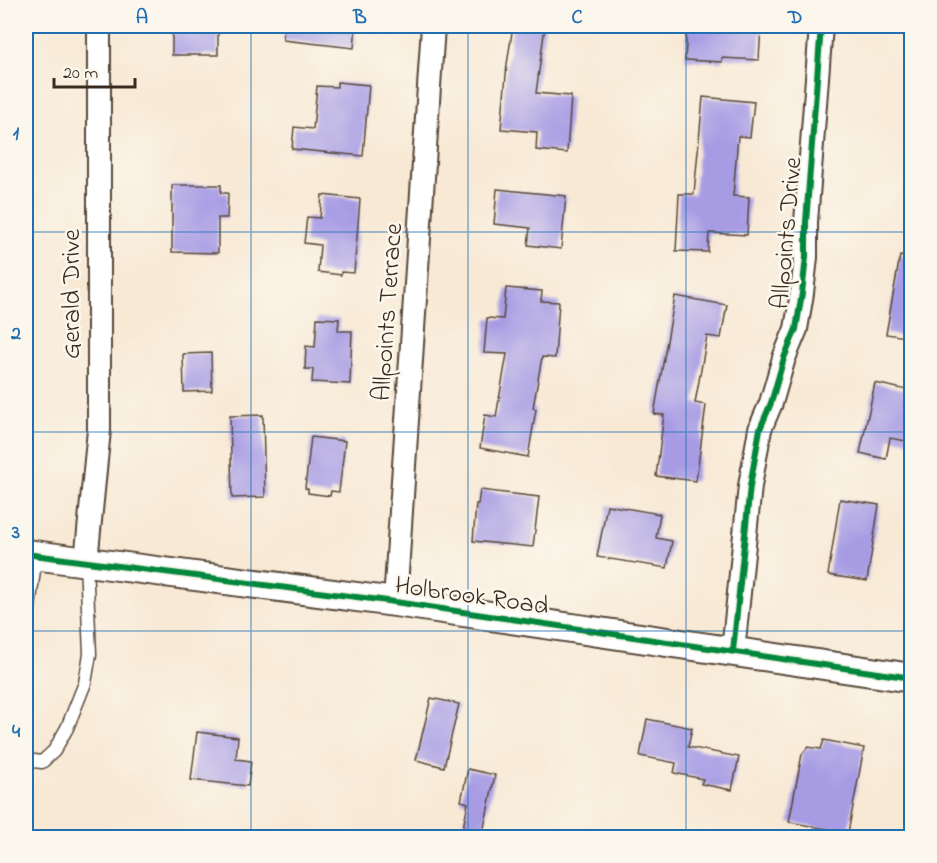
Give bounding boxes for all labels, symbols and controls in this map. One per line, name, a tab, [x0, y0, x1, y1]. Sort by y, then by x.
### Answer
text: A	[136, 4, 148, 33]
text: B	[352, 4, 367, 33]
text: C	[572, 4, 583, 33]
text: D	[787, 4, 802, 33]
scale bar	[54, 51, 135, 89]
text: 20 m	[63, 61, 98, 87]
text: 1	[13, 120, 20, 149]
street label: Allpoints Drive	[762, 155, 814, 311]
street label: Allpoints Terrace	[364, 222, 414, 402]
street label: Gerald Drive	[54, 229, 92, 359]
text: 2	[10, 320, 21, 349]
text: 3	[11, 519, 20, 548]
street label: Holbrook Road	[392, 567, 551, 627]
text: 4	[12, 718, 21, 747]

